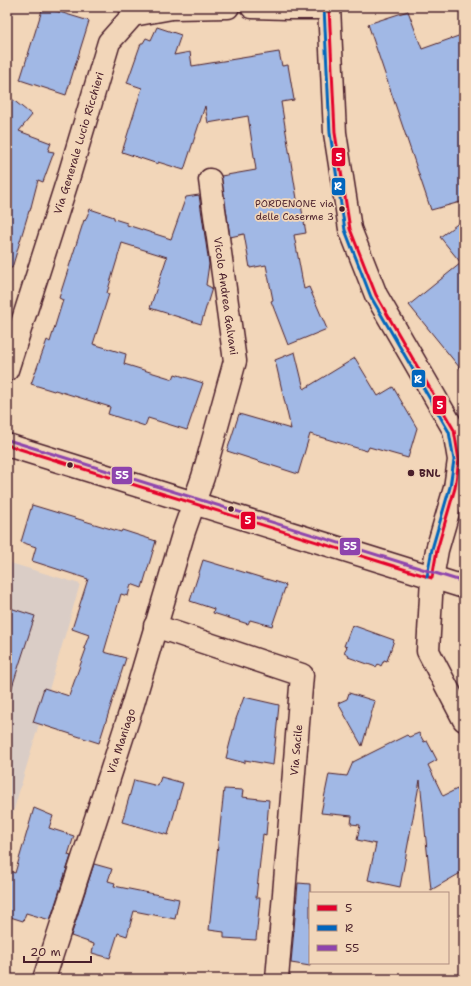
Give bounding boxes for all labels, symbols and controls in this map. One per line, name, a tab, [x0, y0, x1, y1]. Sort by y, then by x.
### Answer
street label: Via Generale Lucio Ricchieri	[50, 70, 108, 216]
line badge: 5	[331, 147, 346, 167]
text: 5	[336, 150, 343, 165]
line badge: R	[331, 177, 346, 196]
text: R	[334, 179, 342, 194]
place label: PORDENONE via delle Caserme 3	[255, 197, 335, 223]
marker: PORDENONE via delle Caserme 3	[337, 204, 347, 214]
street label: Vicolo Andrea Galvani	[210, 236, 241, 356]
line badge: R	[411, 369, 426, 388]
text: R	[414, 372, 422, 387]
line badge: 5	[432, 395, 447, 415]
text: 5	[437, 398, 444, 413]
unlabelled marker	[65, 460, 75, 470]
line badge: 55	[111, 466, 133, 485]
place label: BNL	[419, 466, 440, 481]
text: 55	[115, 468, 129, 483]
marker: BNL	[406, 468, 416, 478]
unlabelled marker	[226, 504, 236, 514]
line badge: 5	[240, 511, 256, 530]
text: 5	[245, 513, 252, 528]
line badge: 55	[339, 537, 361, 556]
text: 55	[343, 539, 357, 554]
street label: Via Maniago	[104, 706, 139, 776]
street label: Via Sacile	[287, 724, 306, 776]
legend	[309, 892, 449, 964]
text: 5	[345, 900, 352, 916]
text: R	[345, 920, 353, 936]
scale bar	[24, 938, 91, 964]
text: 55	[345, 940, 359, 956]
text: 20 m	[30, 944, 61, 960]

